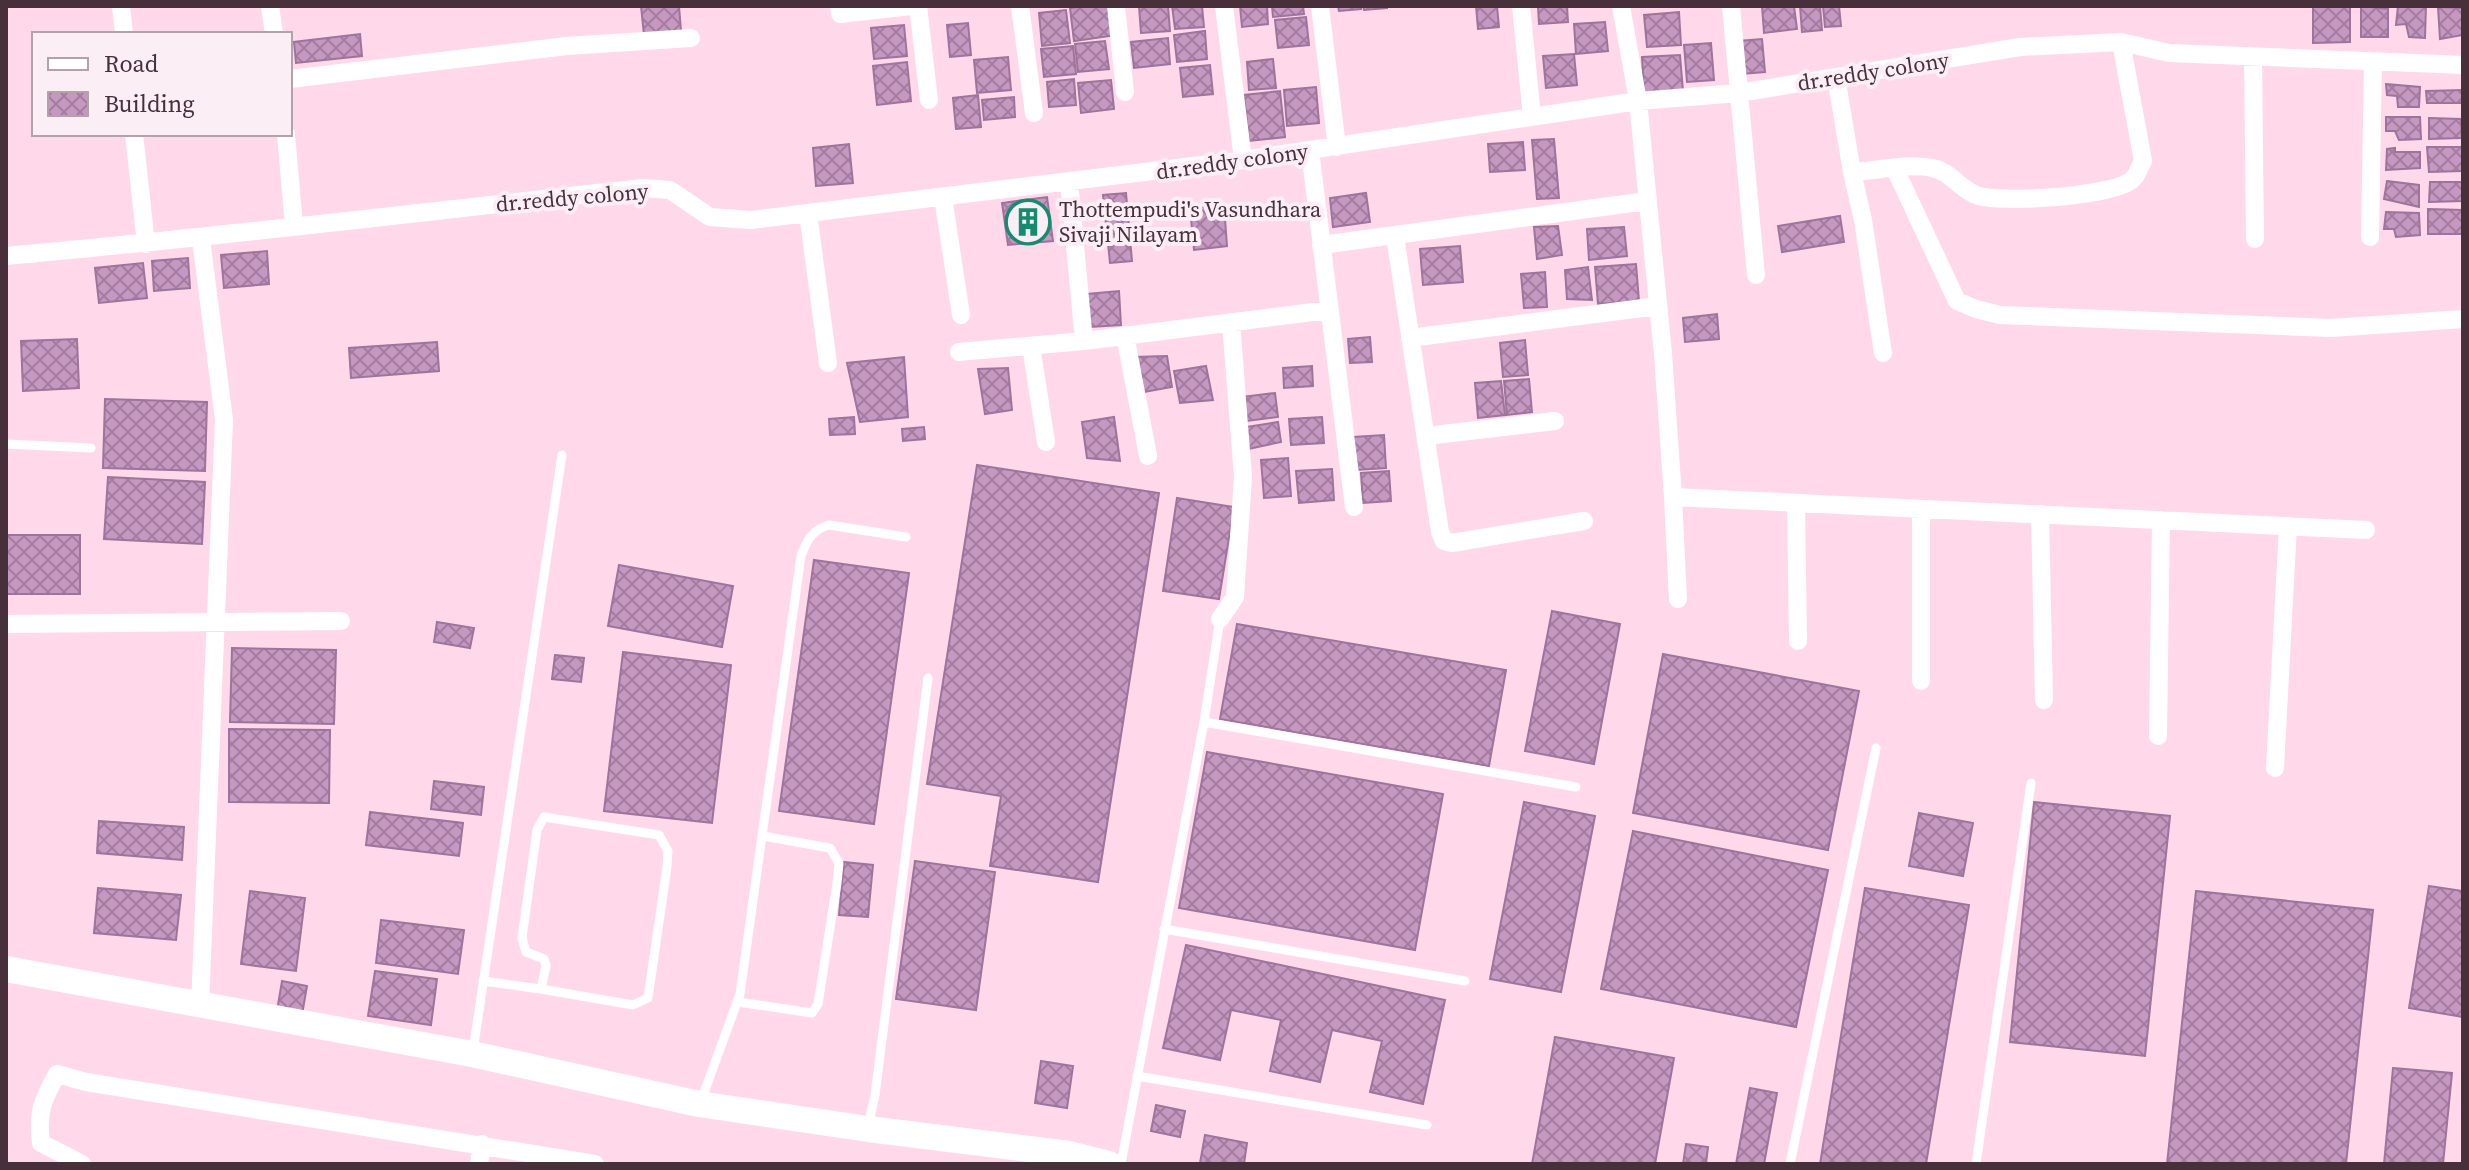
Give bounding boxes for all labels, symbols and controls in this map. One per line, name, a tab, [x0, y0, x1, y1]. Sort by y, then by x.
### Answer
legend	[32, 32, 292, 136]
street label: dr.reddy colony	[1795, 44, 1952, 98]
text: Road	[104, 47, 159, 80]
text: Building	[104, 87, 195, 120]
street label: dr.reddy colony	[1154, 135, 1311, 186]
street label: dr.reddy colony	[494, 175, 650, 219]
place label: Thottempudi's Vasundhara Sivaji Nilayam	[1059, 194, 1322, 249]
building icon: Thottempudi's Vasundhara Sivaji Nilayam	[1004, 198, 1052, 246]

